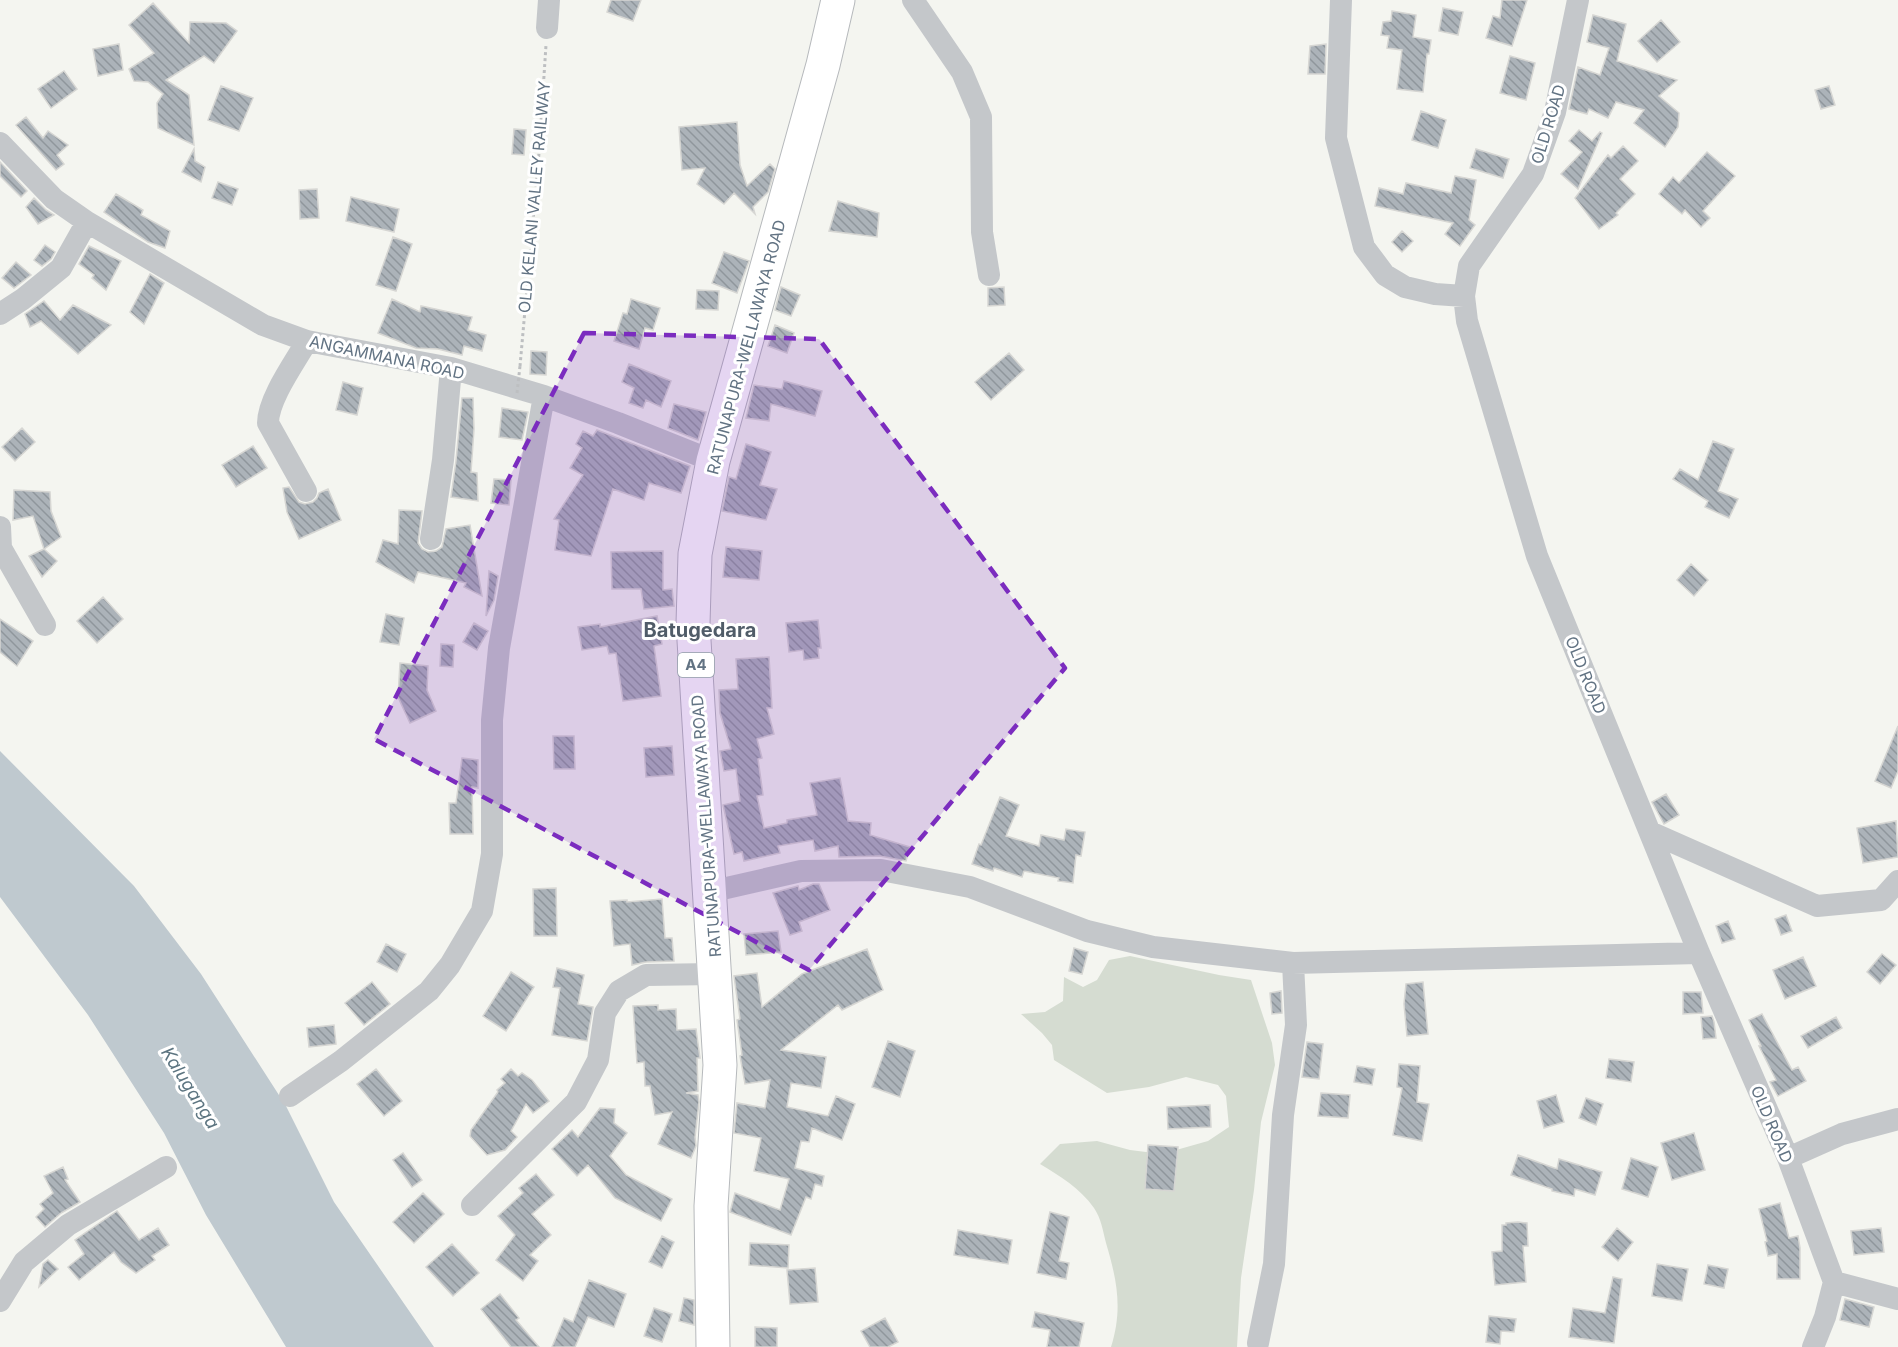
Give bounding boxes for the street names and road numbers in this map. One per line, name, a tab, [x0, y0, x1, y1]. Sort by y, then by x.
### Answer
street label: OLD KELANI VALLEY RAILWAY	[514, 80, 554, 314]
street label: OLD ROAD	[1526, 82, 1570, 166]
street label: RATUNAPURA-WELLAWAYA ROAD	[702, 217, 790, 477]
street label: ANGAMMANA ROAD	[308, 331, 466, 383]
street label: OLD ROAD	[1561, 633, 1611, 717]
road number: A4	[678, 653, 714, 677]
street label: RATUNAPURA-WELLAWAYA ROAD	[687, 694, 725, 958]
street label: OLD ROAD	[1747, 1082, 1797, 1166]

